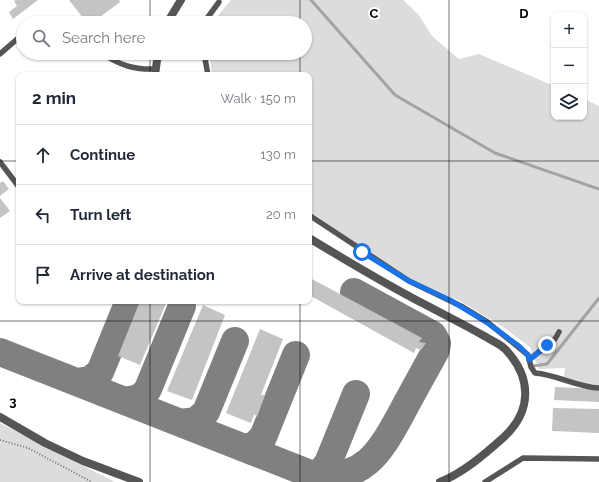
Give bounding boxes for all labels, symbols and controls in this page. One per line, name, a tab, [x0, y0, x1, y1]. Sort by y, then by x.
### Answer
text: C	[370, 6, 379, 21]
text: D	[519, 6, 529, 21]
map controls	[551, 12, 587, 120]
button: +	[551, 12, 587, 48]
search box	[16, 16, 312, 60]
icon: search	[30, 27, 52, 49]
text: Search here	[62, 29, 145, 47]
button: −	[551, 48, 587, 84]
button: layers	[551, 84, 587, 120]
text: 2 min	[32, 88, 76, 108]
text: Walk · 150 m	[221, 91, 296, 106]
icon: ahead	[32, 144, 54, 166]
text: Continue	[70, 146, 135, 164]
text: 130 m	[260, 147, 296, 162]
icon: left	[32, 204, 54, 226]
text: Turn left	[70, 206, 131, 224]
text: 20 m	[266, 207, 296, 222]
route start	[353, 243, 371, 261]
icon: arrive	[32, 264, 54, 286]
text: Arrive at destination	[70, 266, 215, 284]
route end	[538, 336, 556, 354]
text: 3	[9, 394, 17, 409]

